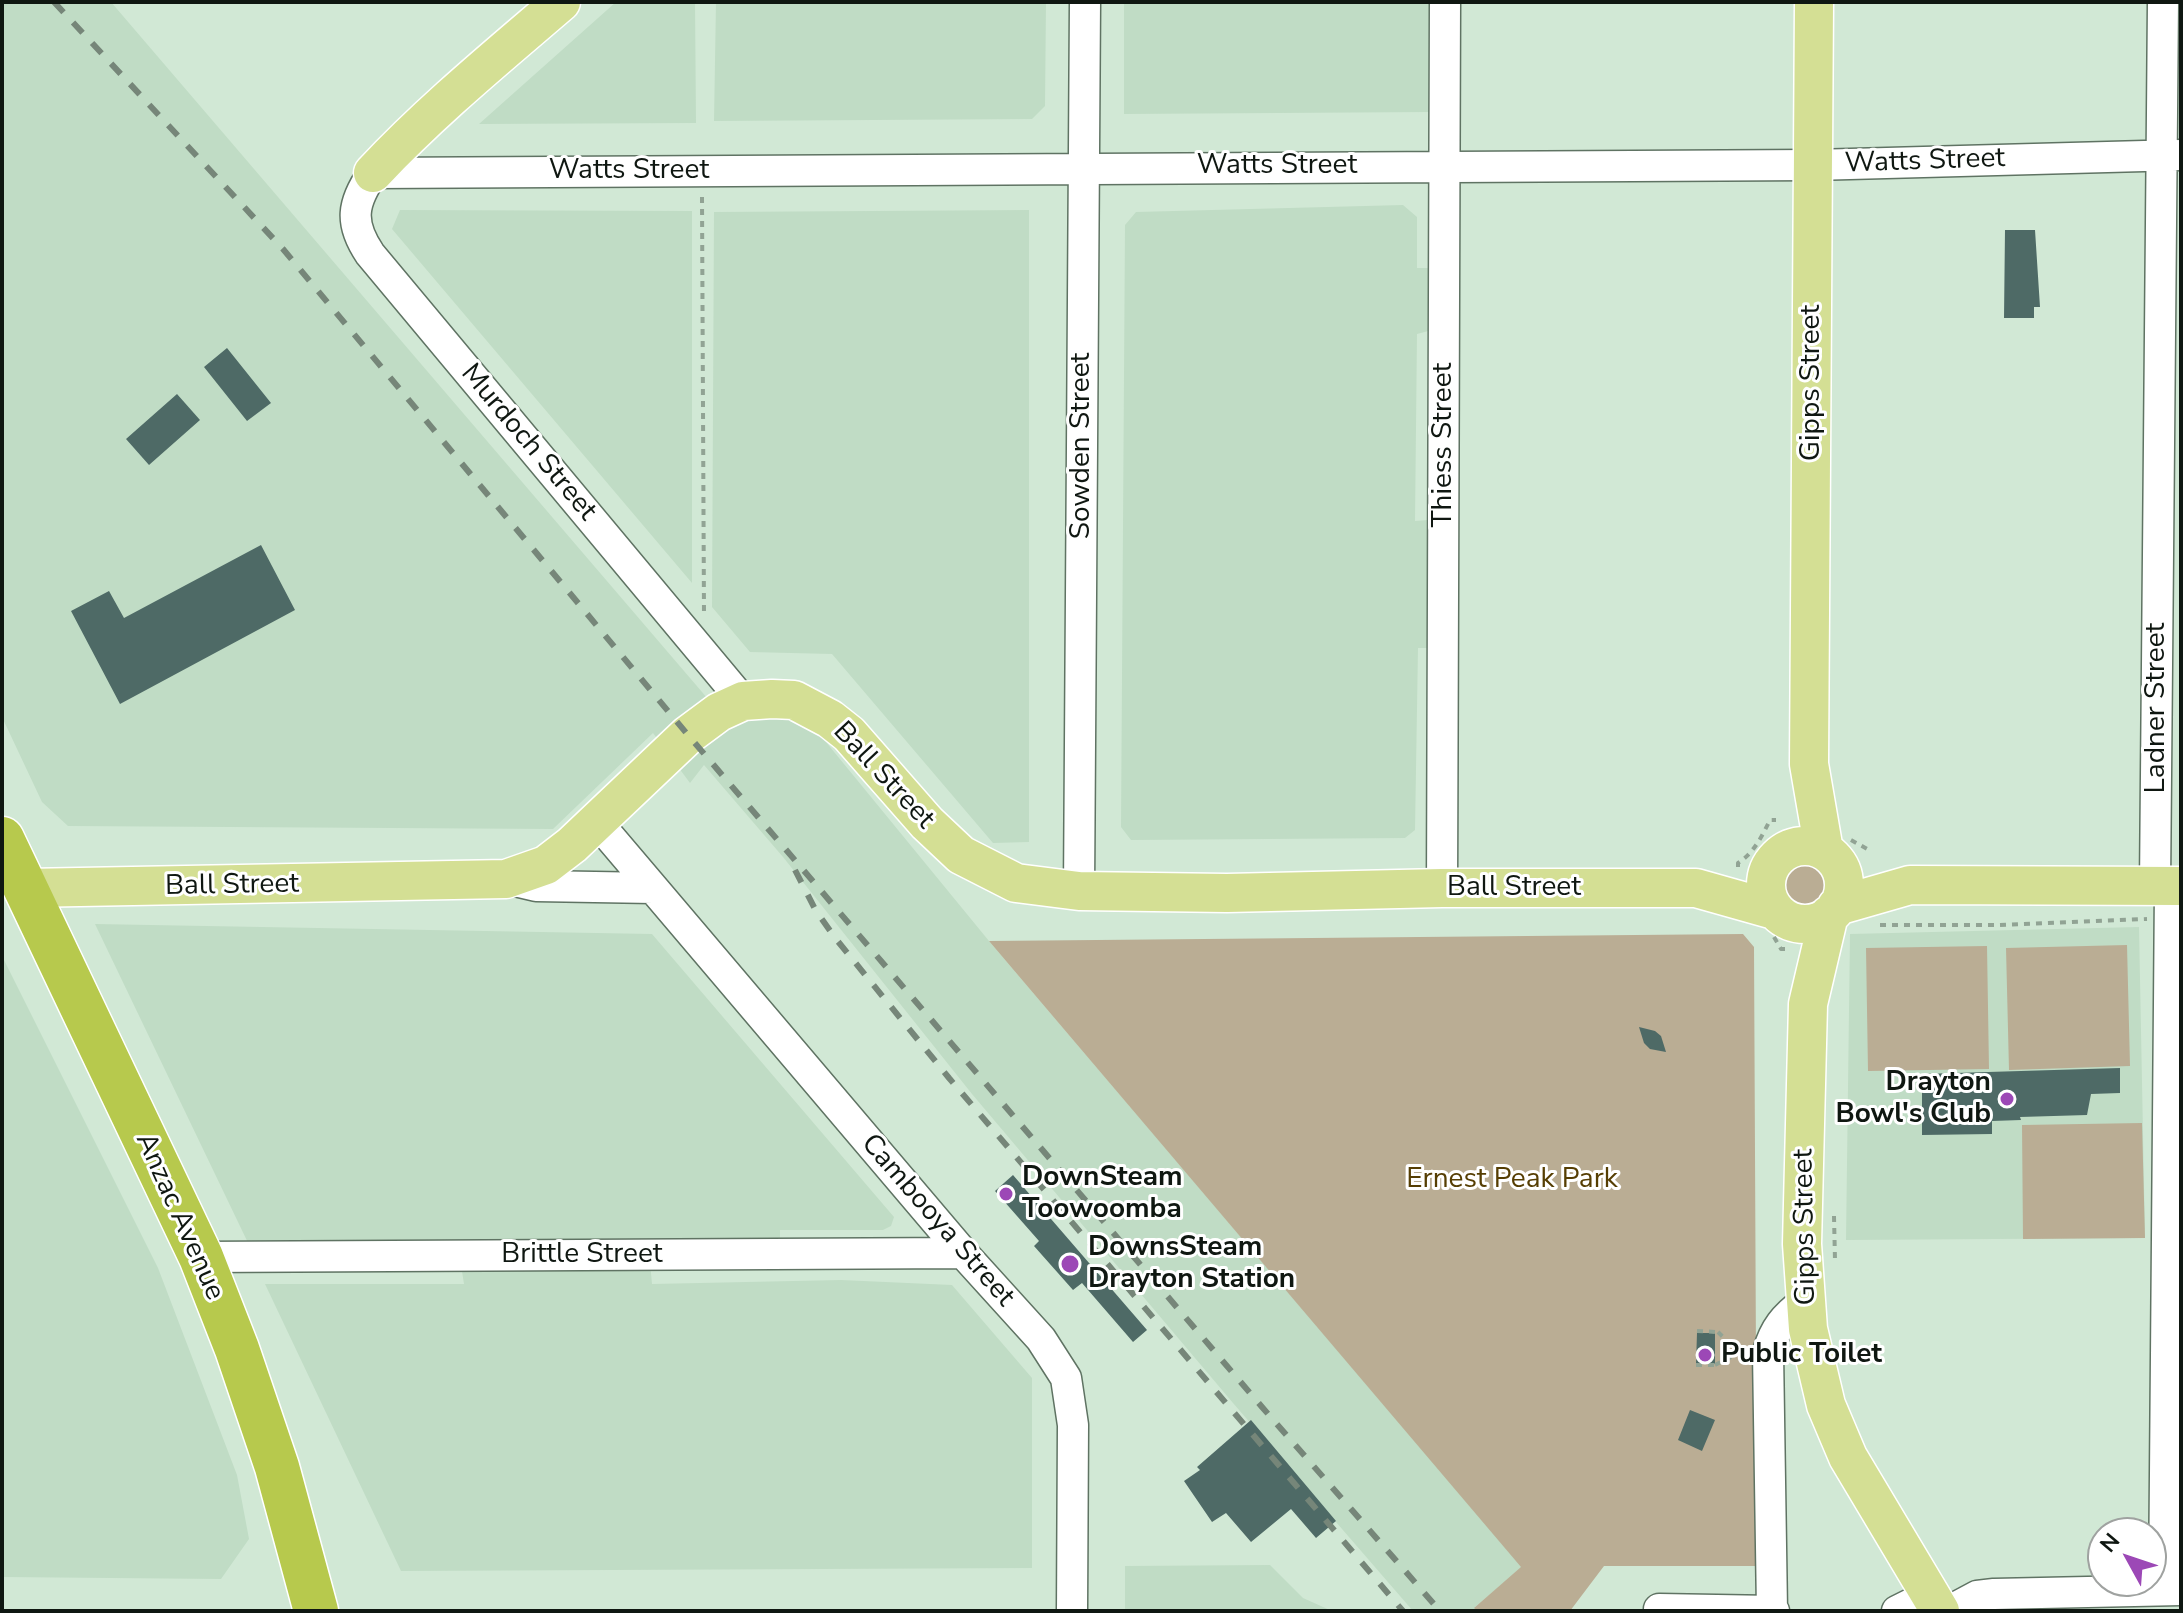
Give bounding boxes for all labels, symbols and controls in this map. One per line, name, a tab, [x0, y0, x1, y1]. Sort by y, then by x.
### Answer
street label: Watts Street	[1844, 142, 2006, 182]
street label: Watts Street	[1197, 149, 1357, 183]
street label: Watts Street	[549, 154, 709, 188]
street label: Gipps Street	[1795, 305, 1829, 461]
street label: Sowden Street	[1065, 353, 1099, 539]
street label: Murdoch Street	[453, 358, 603, 528]
street label: Thiess Street	[1427, 363, 1461, 527]
street label: Ladner Street	[2140, 623, 2174, 793]
street label: Ball Street	[825, 716, 941, 836]
street label: Ball Street	[165, 868, 299, 904]
street label: Ball Street	[1447, 871, 1581, 905]
place label: Drayton Bowl's Club	[1835, 1066, 1991, 1132]
marker: Drayton Bowl's Club	[1998, 1090, 2016, 1108]
street label: Anzac Avenue	[127, 1128, 231, 1306]
street label: Cambooya Street	[853, 1128, 1021, 1314]
street label: Gipps Street	[1788, 1148, 1824, 1306]
place label: DownSteam Toowoomba	[1022, 1161, 1183, 1227]
park label: Ernest Peak Park	[1406, 1163, 1618, 1197]
marker: DownSteam Toowoomba	[997, 1185, 1015, 1203]
place label: DownsSteam Drayton Station	[1088, 1231, 1295, 1297]
street label: Brittle Street	[501, 1238, 663, 1272]
marker: DownsSteam Drayton Station	[1059, 1253, 1081, 1275]
place label: Public Toilet	[1721, 1338, 1882, 1372]
marker: Public Toilet	[1696, 1346, 1714, 1364]
north arrow	[2087, 1517, 2167, 1597]
text: N	[2093, 1527, 2127, 1559]

